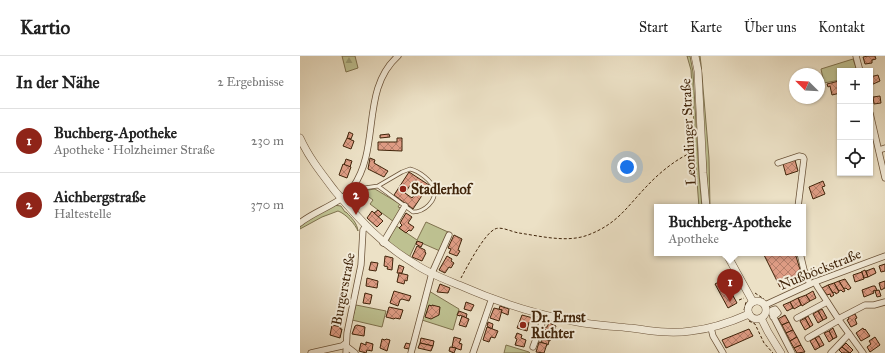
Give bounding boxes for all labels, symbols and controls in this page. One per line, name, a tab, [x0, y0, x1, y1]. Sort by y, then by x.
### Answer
text: Kartio	[20, 16, 70, 39]
text: Start	[639, 19, 668, 36]
text: Karte	[690, 19, 722, 36]
text: Über uns	[744, 19, 796, 36]
text: Kontakt	[818, 19, 865, 36]
north arrow	[789, 68, 825, 104]
map controls	[837, 68, 873, 176]
button: +	[837, 68, 873, 104]
text: In der Nähe	[16, 72, 100, 93]
text: 2 Ergebnisse	[217, 74, 284, 90]
street label: Leondinger Straße	[677, 78, 700, 186]
button: −	[837, 104, 873, 140]
text: Buchberg-Apotheke	[54, 124, 177, 142]
text: 1	[26, 133, 32, 149]
text: 230 m	[251, 133, 284, 149]
button: locate	[837, 140, 873, 176]
text: Apotheke · Holzheimer Straße	[54, 142, 215, 158]
your location	[617, 157, 637, 177]
place label: Stadlerhof	[411, 181, 473, 198]
pin: 2	[343, 182, 369, 215]
marker: Stadlerhof	[398, 184, 408, 194]
text: Aichbergstraße	[54, 188, 146, 206]
text: 2	[26, 197, 32, 213]
text: 370 m	[251, 197, 284, 213]
popup	[654, 204, 806, 256]
text: Haltestelle	[54, 206, 111, 222]
text: Buchberg-Apotheke	[668, 213, 792, 231]
text: Apotheke	[668, 231, 719, 247]
street label: Nußböckstraße	[777, 245, 864, 294]
street label: Burgerstraße	[328, 251, 359, 327]
pin: 1	[717, 269, 743, 302]
place label: Dr. Ernst Richter	[531, 309, 586, 342]
marker: Dr. Ernst Richter	[518, 320, 528, 330]

